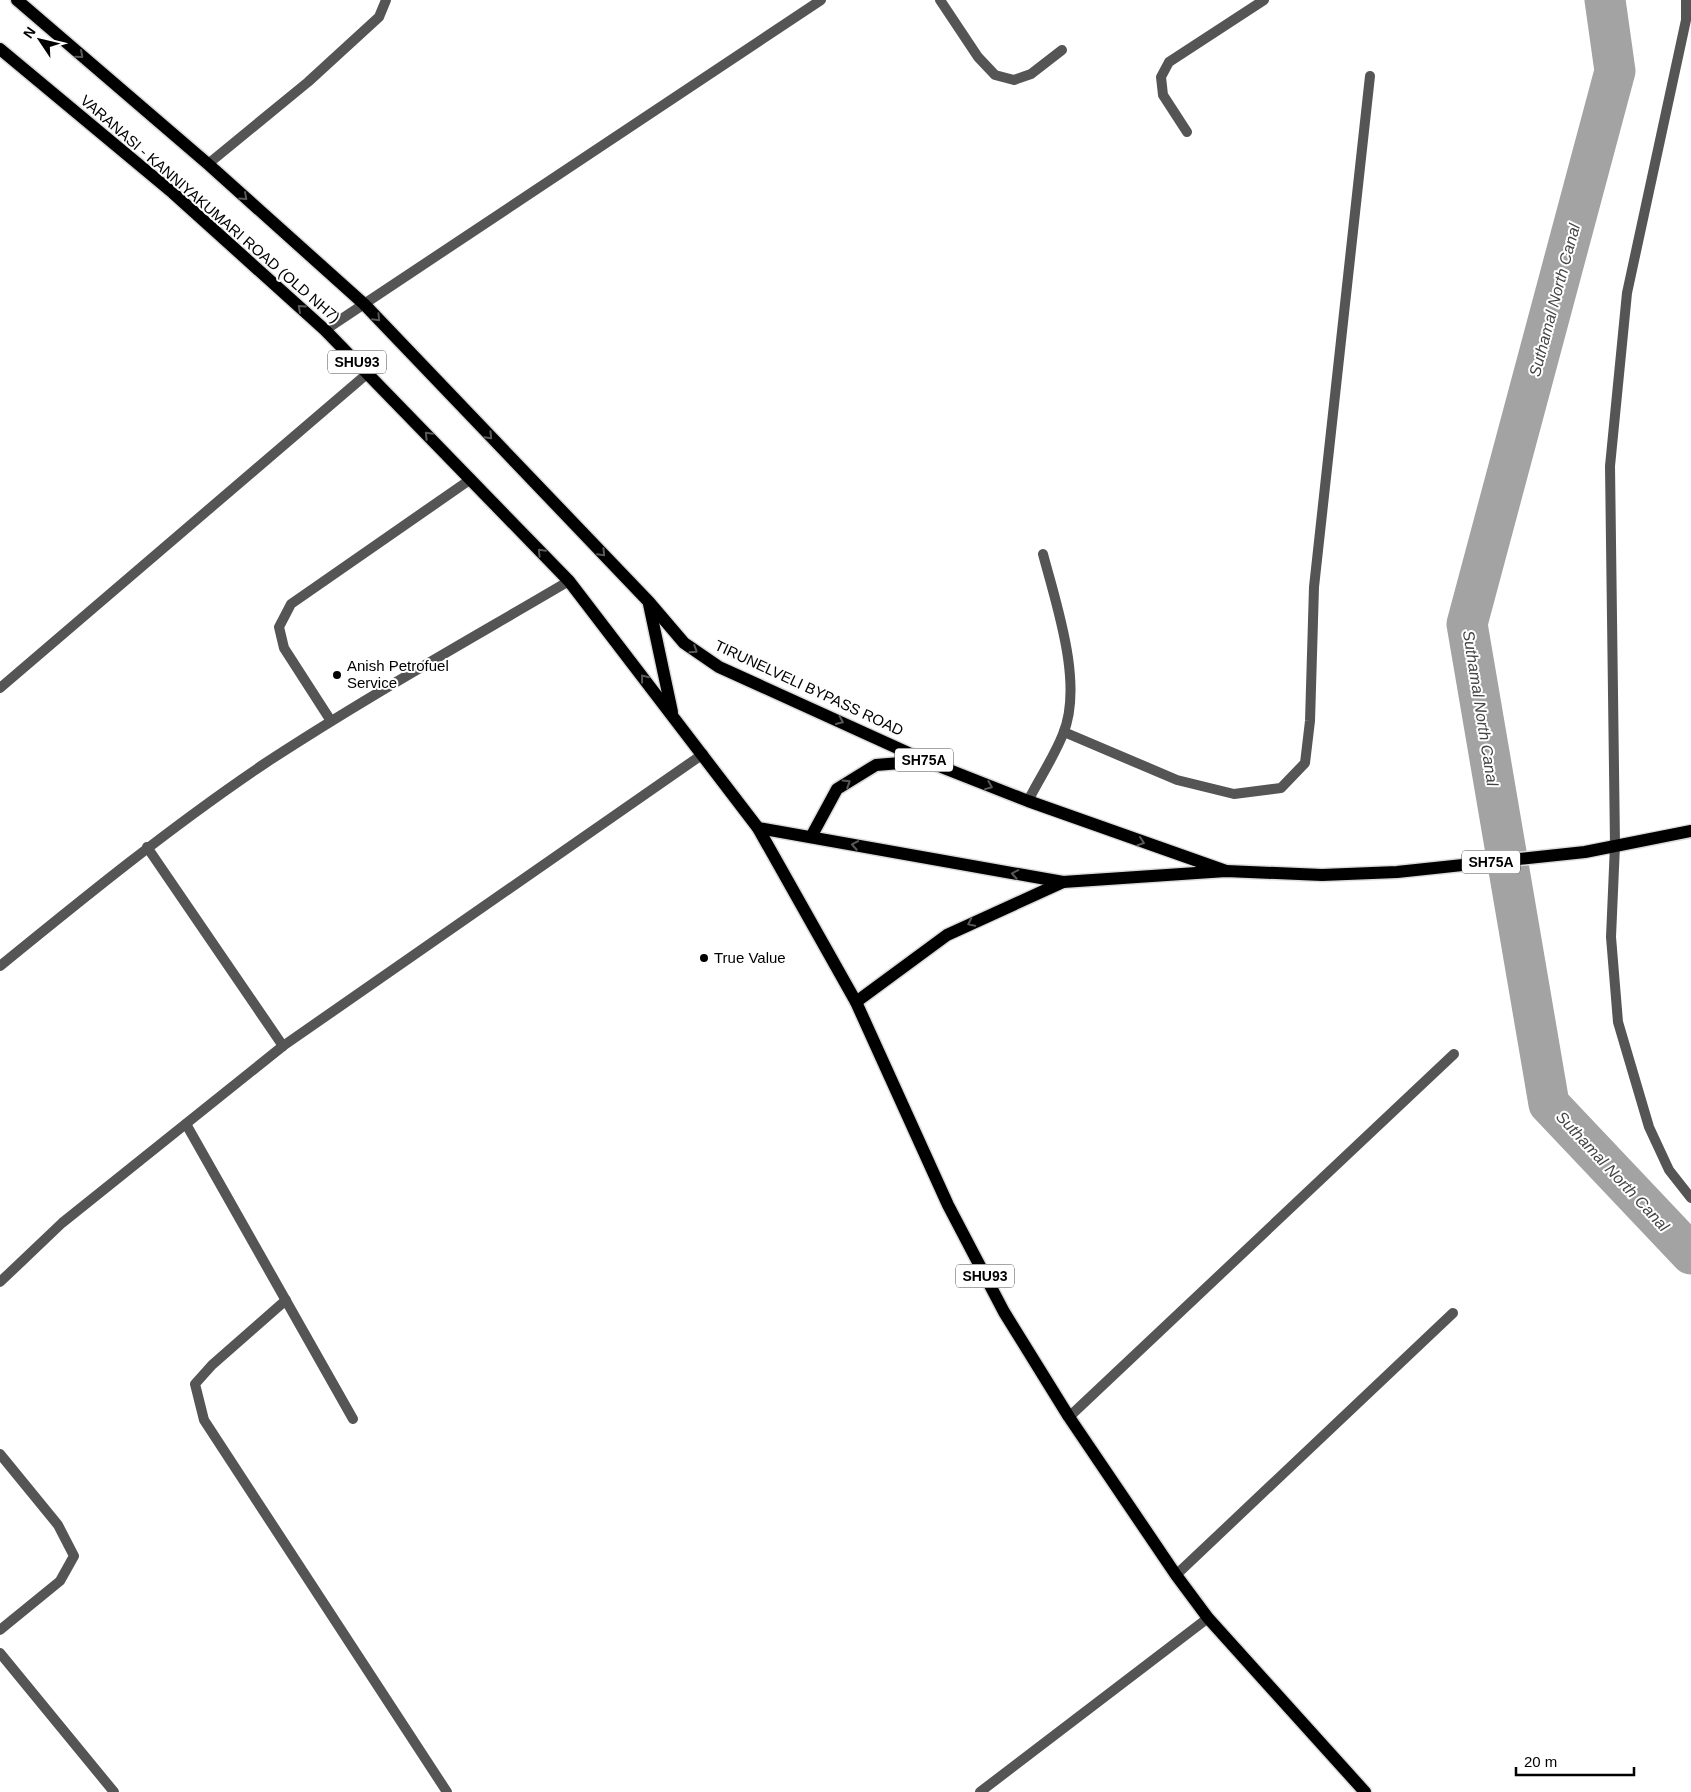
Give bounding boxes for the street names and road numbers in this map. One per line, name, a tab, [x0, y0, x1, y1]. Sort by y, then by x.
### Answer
street label: VARANASI - KANNIYAKUMARI ROAD (OLD NH7)	[77, 91, 343, 326]
road number: SHU93	[328, 351, 386, 374]
street label: TIRUNELVELI BYPASS ROAD	[712, 636, 906, 739]
road number: SH75A	[895, 748, 953, 772]
road number: SH75A	[1462, 850, 1520, 874]
road number: SHU93	[956, 1264, 1014, 1288]

